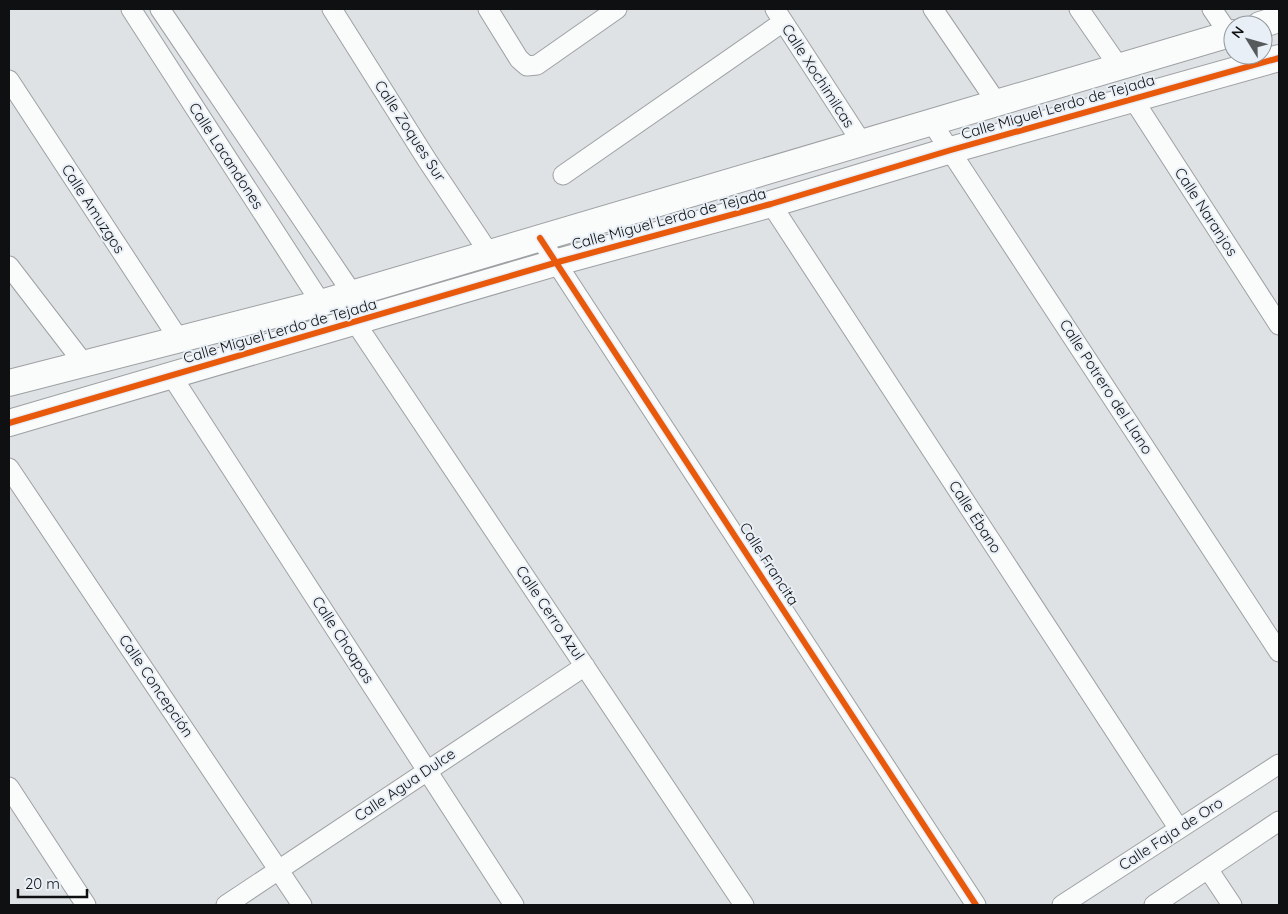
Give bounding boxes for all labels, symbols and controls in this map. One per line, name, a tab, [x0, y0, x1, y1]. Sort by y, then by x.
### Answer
north arrow	[1223, 15, 1273, 65]
street label: Calle Xochimilcas	[778, 20, 859, 131]
text: N	[1227, 23, 1248, 42]
street label: Calle Miguel Lerdo de Tejada	[959, 70, 1157, 143]
street label: Calle Zoques Sur	[371, 77, 450, 185]
street label: Calle Lacandones	[185, 99, 268, 213]
street label: Calle Amuzgos	[58, 161, 129, 257]
street label: Calle Naranjos	[1171, 164, 1242, 260]
street label: Calle Miguel Lerdo de Tejada	[570, 183, 768, 254]
street label: Calle Miguel Lerdo de Tejada	[181, 294, 379, 367]
street label: Calle Potrero del Llano	[1056, 316, 1157, 458]
street label: Calle Ébano	[945, 477, 1006, 557]
street label: Calle Francita	[736, 519, 803, 609]
street label: Calle Cerro Azul	[512, 562, 589, 664]
street label: Calle Choapas	[308, 593, 379, 687]
street label: Calle Concepción	[115, 631, 198, 741]
street label: Calle Agua Dulce	[351, 744, 459, 825]
street label: Calle Faja de Oro	[1115, 793, 1226, 874]
scale bar	[18, 866, 86, 898]
text: 20 m	[25, 874, 60, 893]

